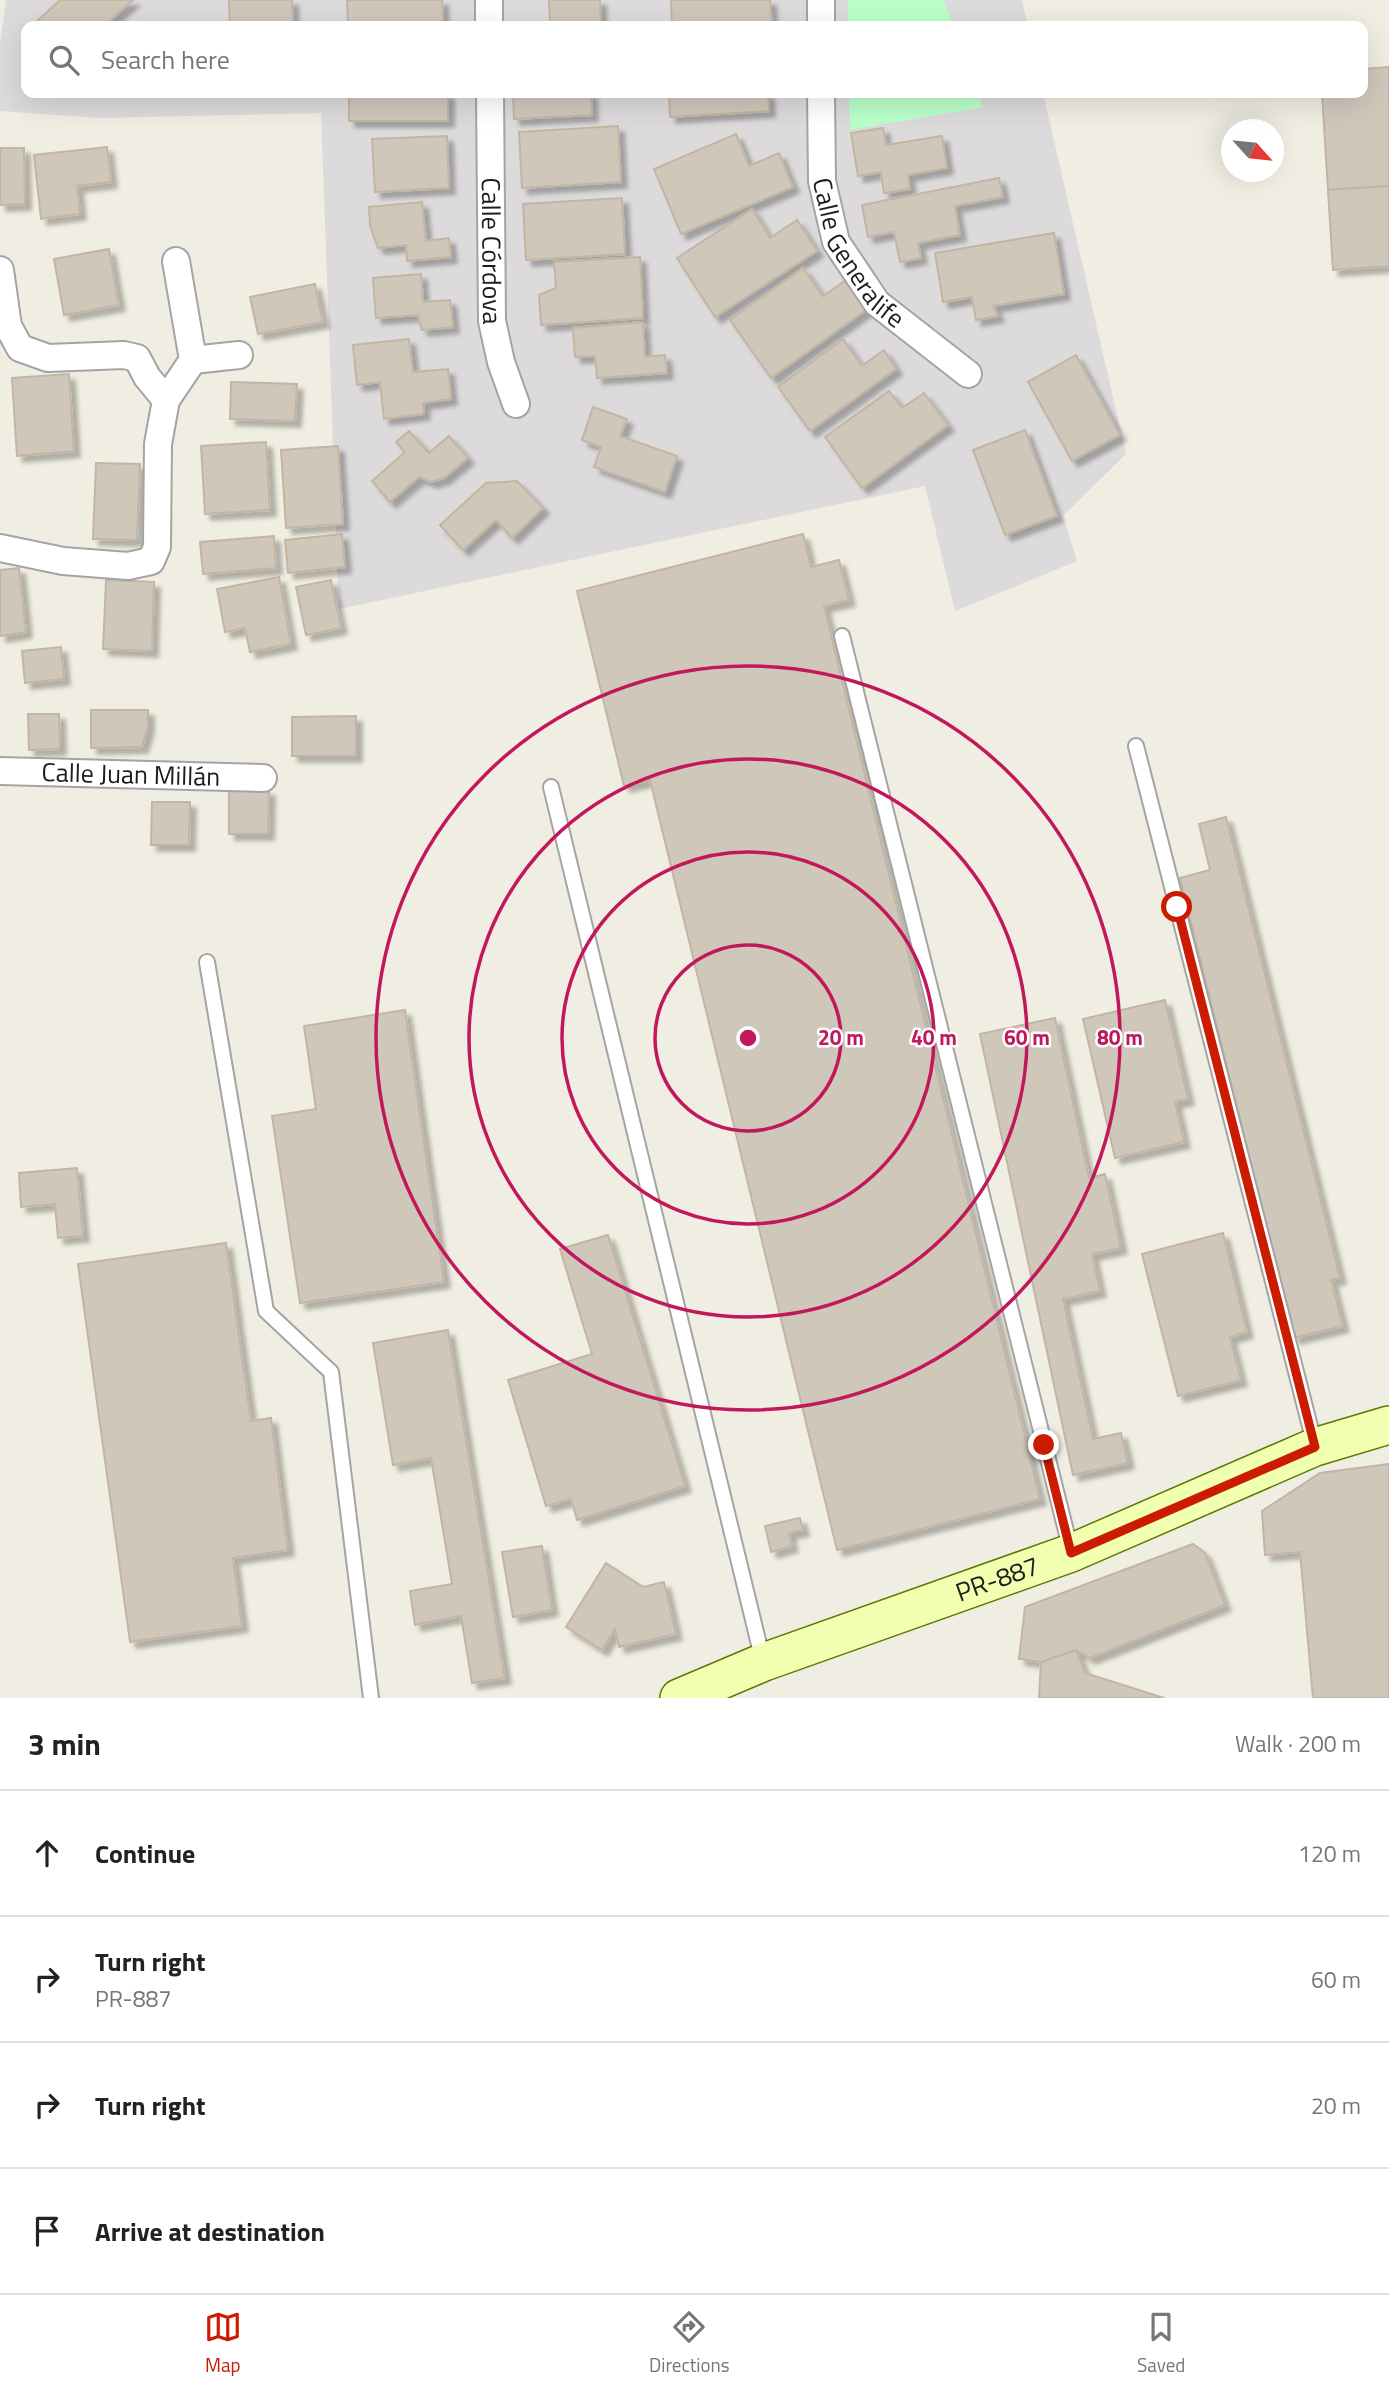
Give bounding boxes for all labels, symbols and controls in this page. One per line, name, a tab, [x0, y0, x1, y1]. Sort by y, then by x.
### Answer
search box	[21, 21, 1368, 98]
text: Search here	[101, 40, 230, 79]
icon: search	[45, 41, 83, 79]
north arrow	[1221, 119, 1284, 182]
street label: Calle Generalife	[803, 174, 914, 337]
street label: Calle Córdova	[472, 177, 512, 325]
street label: Calle Juan Millán	[41, 752, 221, 796]
route start	[1161, 891, 1192, 922]
text: 20 m	[818, 1021, 864, 1053]
text: 40 m	[911, 1021, 957, 1053]
text: 60 m	[1004, 1021, 1050, 1053]
text: 80 m	[1097, 1021, 1143, 1053]
centre of rings	[736, 1026, 760, 1050]
route end	[1028, 1429, 1059, 1460]
street label: PR-887	[950, 1546, 1044, 1611]
text: 3 min	[28, 1721, 101, 1767]
text: Walk · 200 m	[1235, 1726, 1361, 1761]
icon: ahead	[28, 1834, 66, 1872]
text: Continue	[95, 1834, 195, 1873]
text: 120 m	[1298, 1836, 1361, 1871]
text: Turn right	[95, 1942, 206, 1981]
icon: right	[28, 1960, 66, 1998]
text: 60 m	[1311, 1962, 1361, 1997]
text: PR-887	[95, 1981, 171, 2016]
icon: right	[28, 2086, 66, 2124]
text: Turn right	[95, 2086, 206, 2125]
text: 20 m	[1311, 2088, 1361, 2123]
icon: arrive	[28, 2212, 66, 2250]
text: Arrive at destination	[95, 2212, 325, 2251]
tab: Map	[204, 2308, 242, 2379]
tab: Directions	[649, 2308, 730, 2379]
tab: Saved	[1137, 2308, 1185, 2379]

